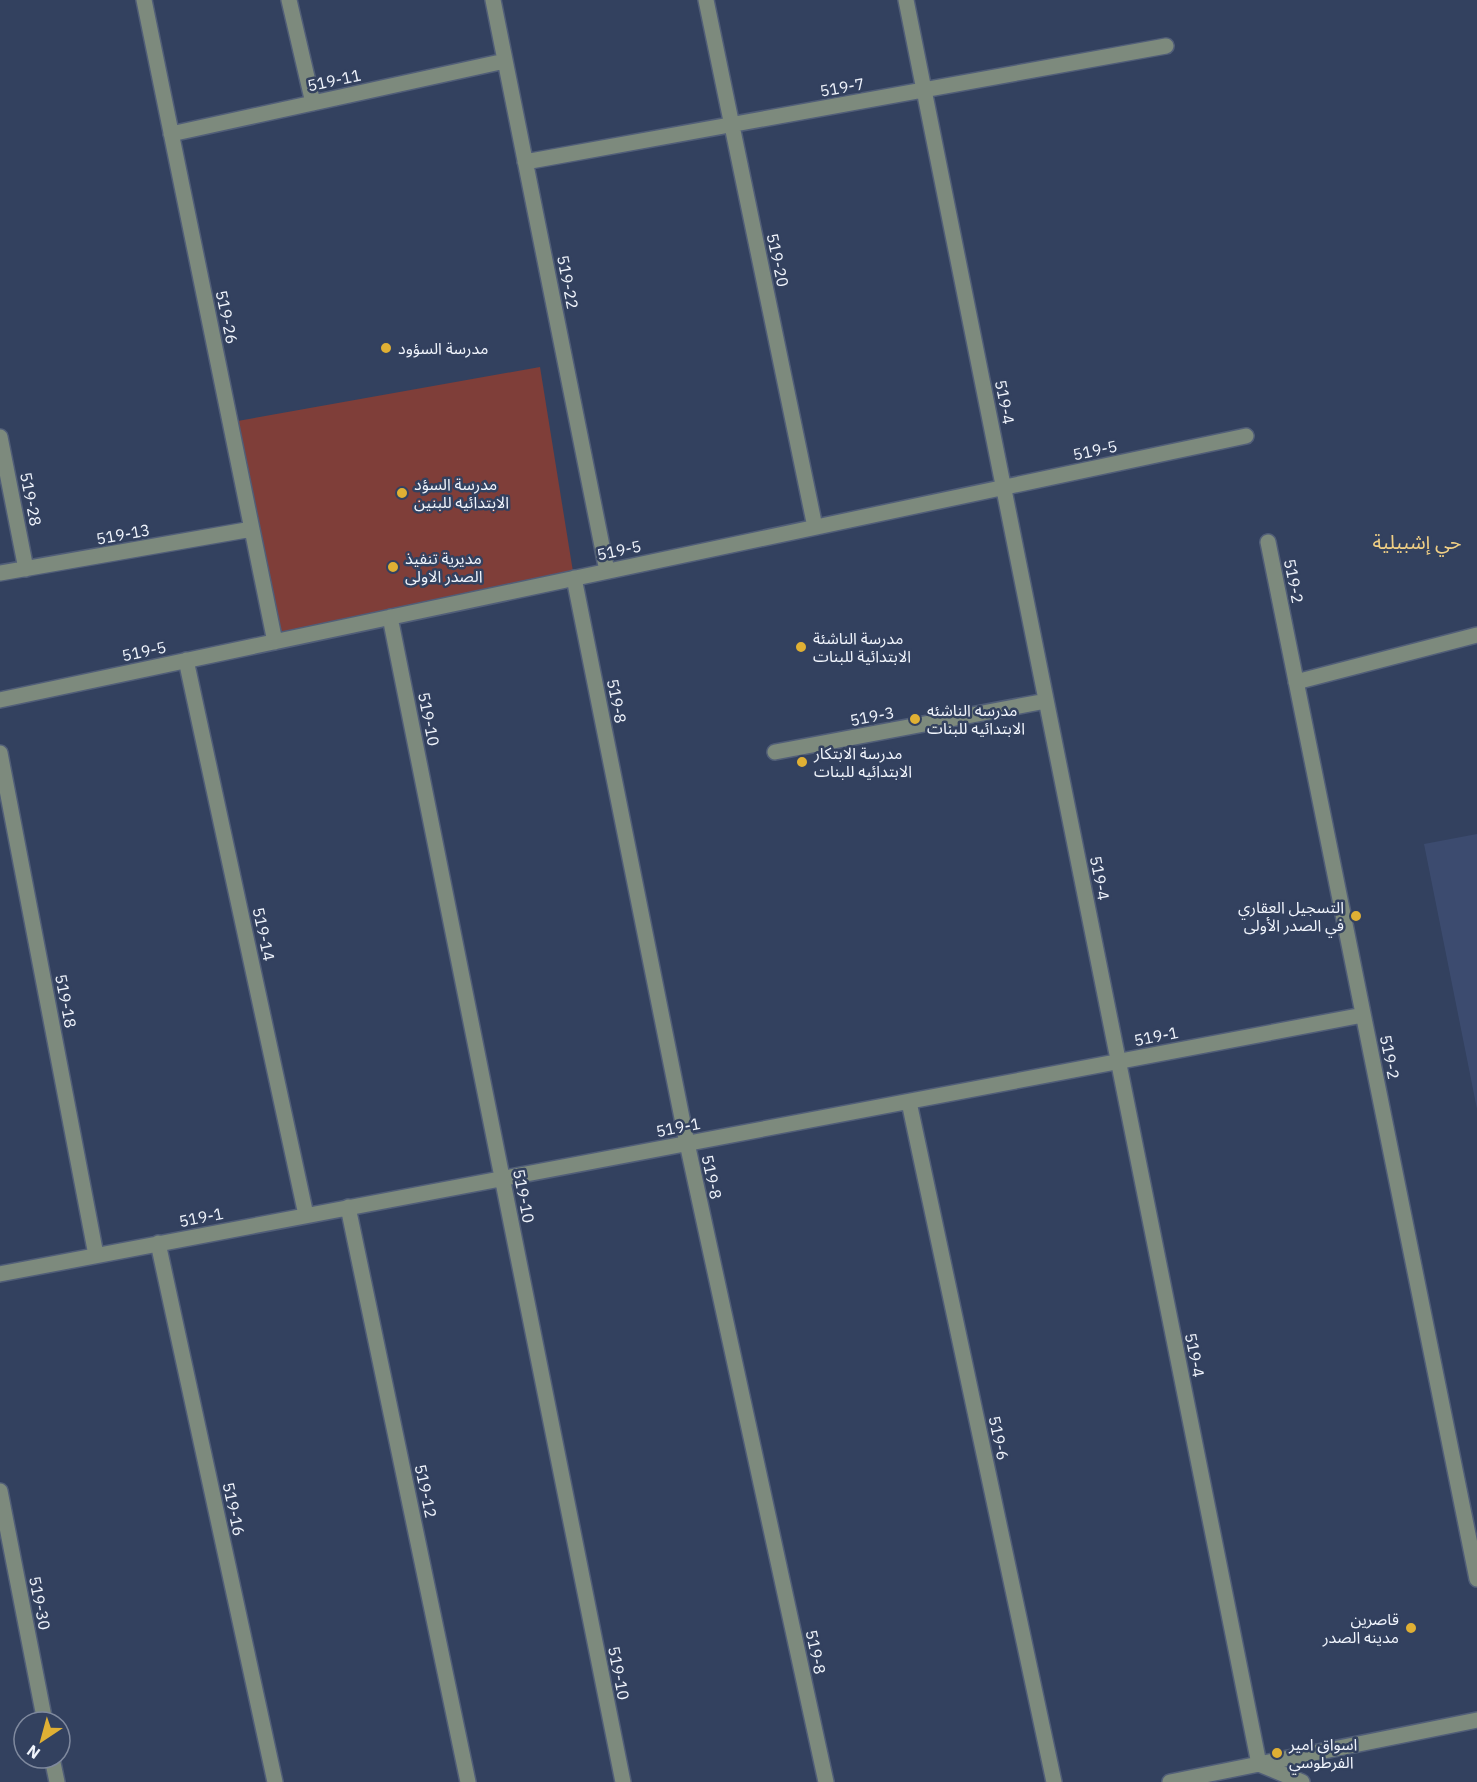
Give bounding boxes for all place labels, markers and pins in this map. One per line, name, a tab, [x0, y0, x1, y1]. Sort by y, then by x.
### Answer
place label: مدرسة السؤود	[398, 338, 488, 358]
marker: مدرسة السؤود	[379, 341, 393, 355]
place label: مدرسة السؤد الابتدائيه للبنين	[414, 474, 509, 512]
marker: مدرسة السؤد الابتدائيه للبنين	[395, 486, 409, 500]
place label: مديرية تنفيذ الصدر الاولى	[405, 548, 483, 586]
marker: مديرية تنفيذ الصدر الاولى	[386, 560, 400, 574]
place label: مدرسة الناشئة الابتدائية للبنات	[813, 628, 911, 666]
marker: مدرسة الناشئة الابتدائية للبنات	[794, 640, 808, 654]
place label: مدرسه الناشئه الابتدائيه للبنات	[927, 700, 1025, 738]
marker: مدرسه الناشئه الابتدائيه للبنات	[908, 712, 922, 726]
place label: مدرسة الابتكار الابتدائيه للبنات	[813, 743, 912, 781]
marker: مدرسة الابتكار الابتدائيه للبنات	[795, 755, 809, 769]
place label: التسجيل العقاري في الصدر الأولى	[1238, 897, 1344, 938]
marker: التسجيل العقاري في الصدر الأولى	[1349, 909, 1363, 923]
place label: قاصرين مدينه الصدر	[1322, 1609, 1399, 1647]
marker: قاصرين مدينه الصدر	[1404, 1621, 1418, 1635]
place label: اسواق امير الفرطوسي	[1288, 1734, 1357, 1775]
marker: اسواق امير الفرطوسي	[1270, 1746, 1284, 1760]

